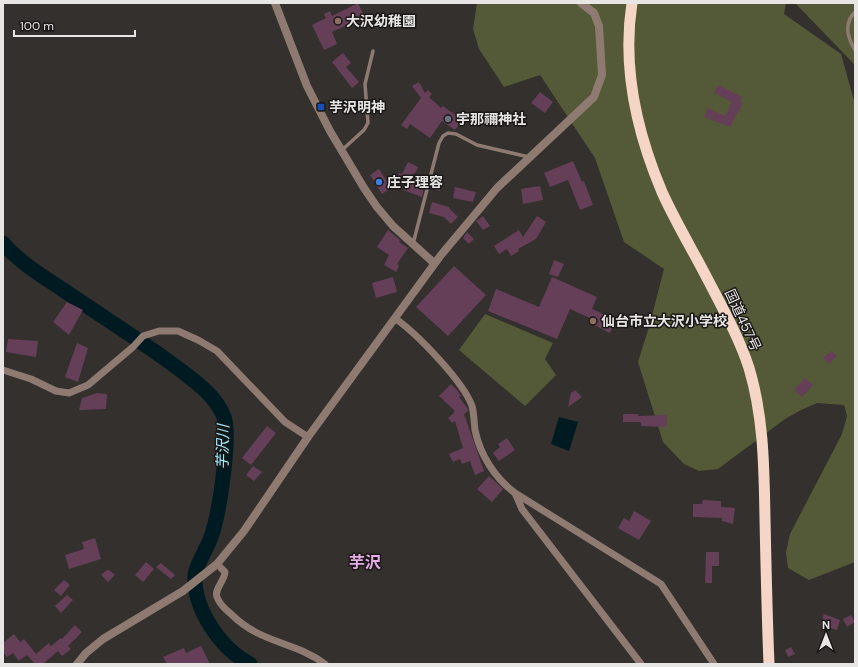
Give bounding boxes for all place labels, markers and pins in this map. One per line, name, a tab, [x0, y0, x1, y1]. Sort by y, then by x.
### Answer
place label: 大沢幼稚園	[346, 12, 416, 30]
marker: 大沢幼稚園	[333, 16, 343, 26]
place label: 芋沢明神	[329, 98, 385, 116]
marker: 芋沢明神	[316, 102, 326, 112]
place label: 宇那禰神社	[456, 110, 526, 128]
marker: 宇那禰神社	[443, 114, 453, 124]
place label: 庄子理容	[387, 173, 443, 191]
marker: 庄子理容	[374, 177, 384, 187]
place label: 仙台市立大沢小学校	[601, 312, 727, 330]
marker: 仙台市立大沢小学校	[588, 316, 598, 326]

